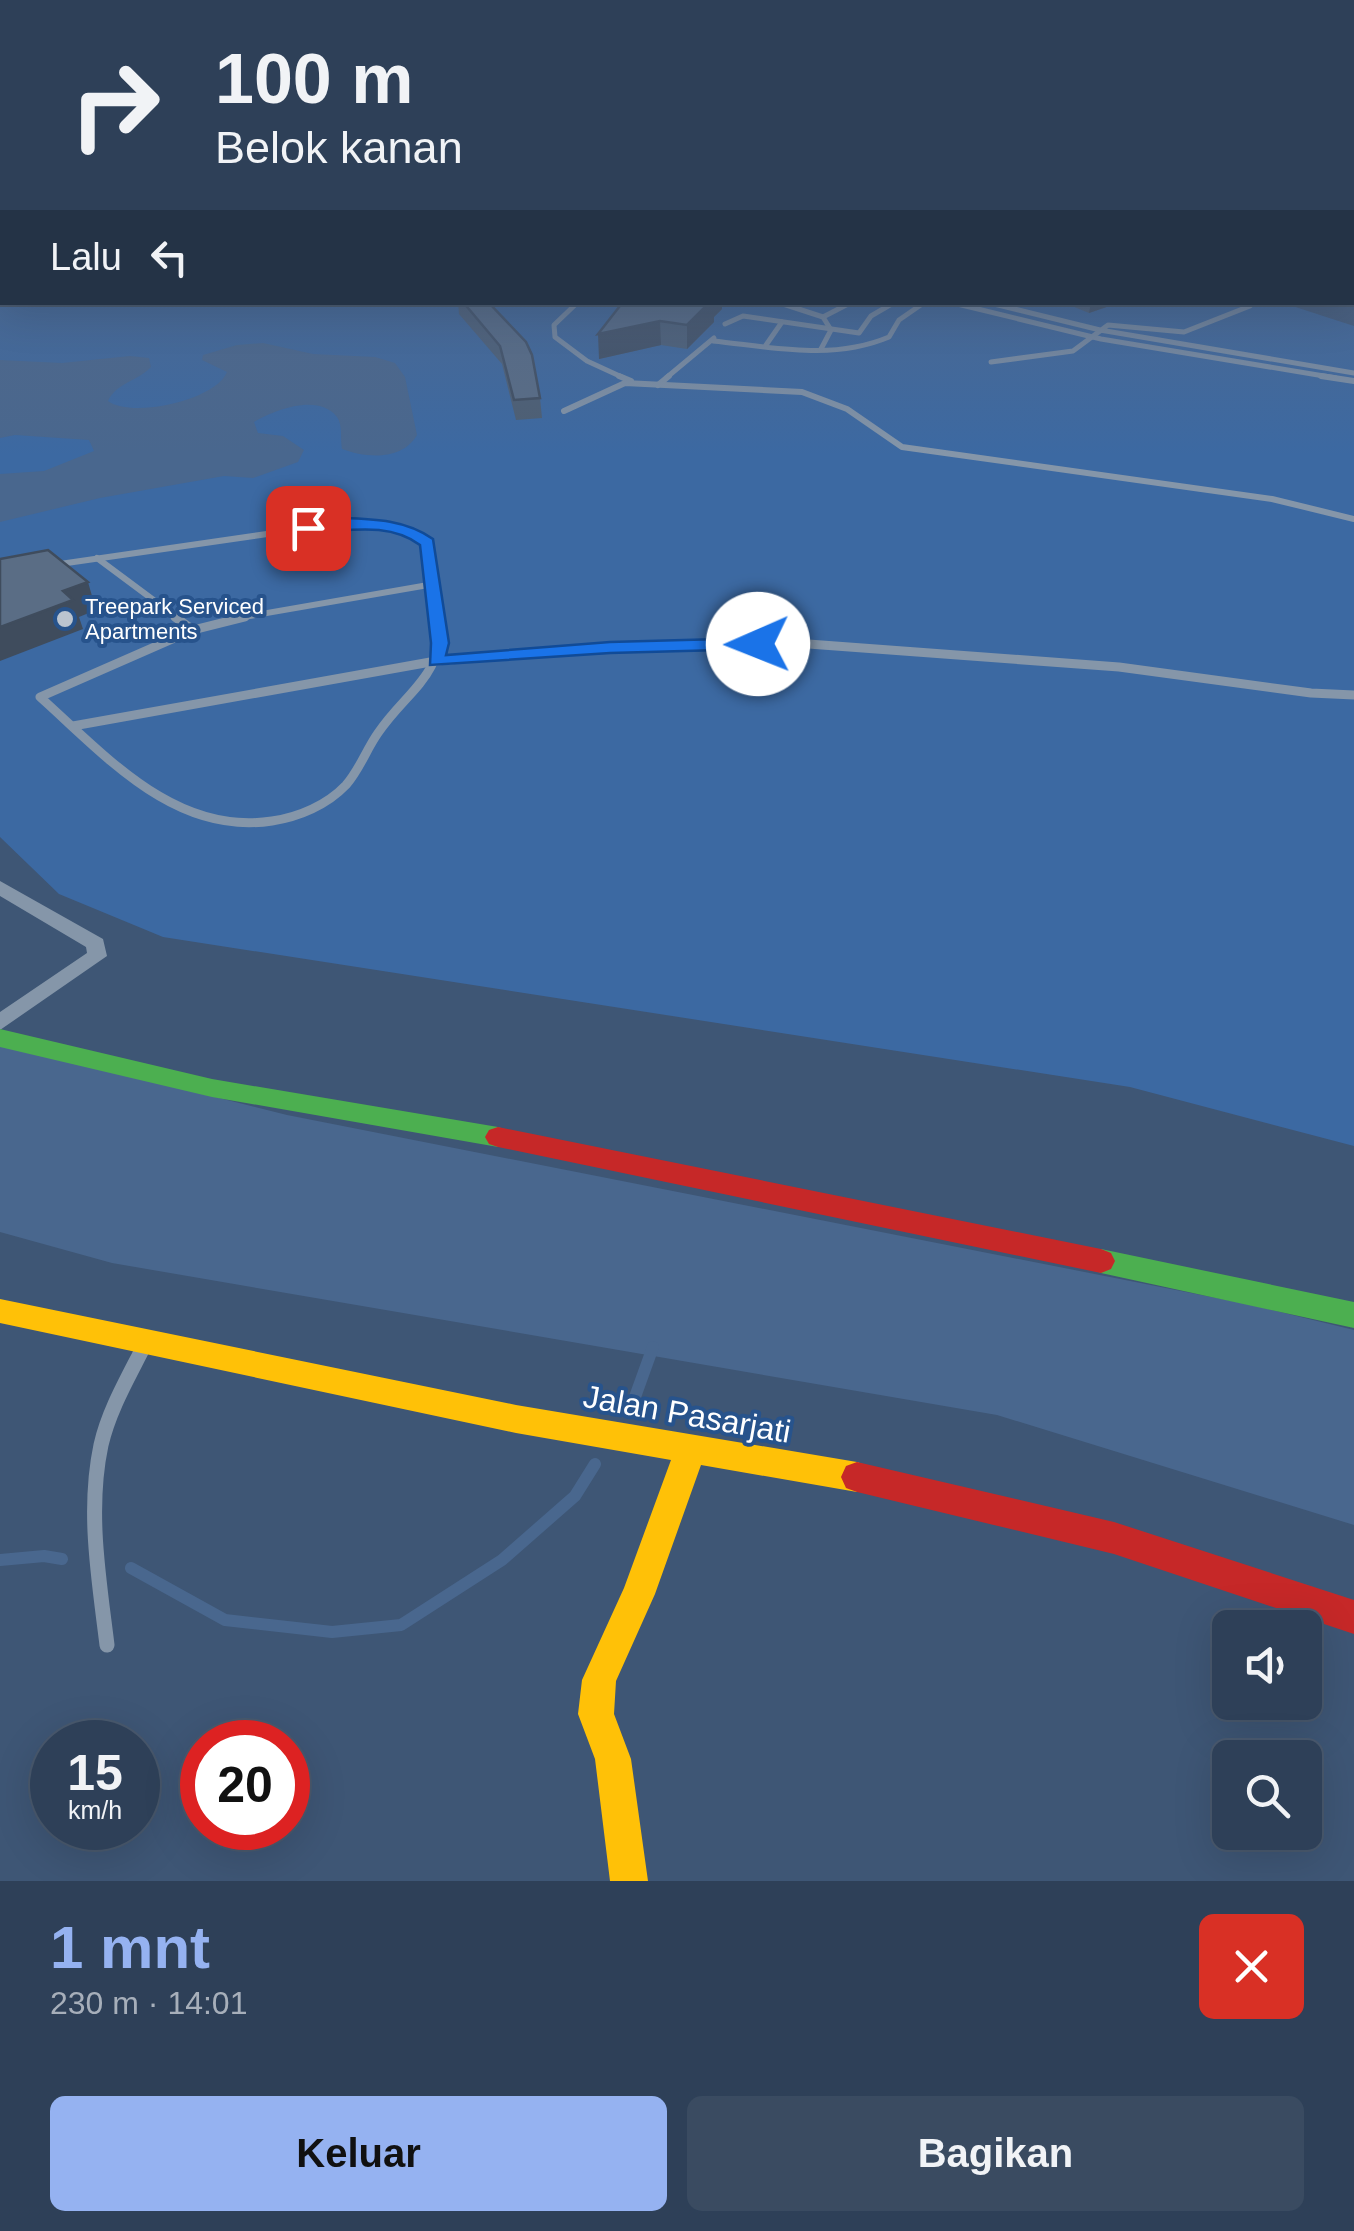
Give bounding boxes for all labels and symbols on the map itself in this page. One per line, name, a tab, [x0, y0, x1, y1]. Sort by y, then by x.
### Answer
pin	[266, 486, 351, 571]
position arrow	[706, 592, 810, 696]
place label: Treepark Serviced Apartments	[85, 594, 264, 644]
marker: Treepark Serviced Apartments	[54, 608, 76, 630]
street label: Jalan Pasarjati	[581, 1378, 793, 1450]
speed limit sign: 20	[180, 1720, 310, 1850]

